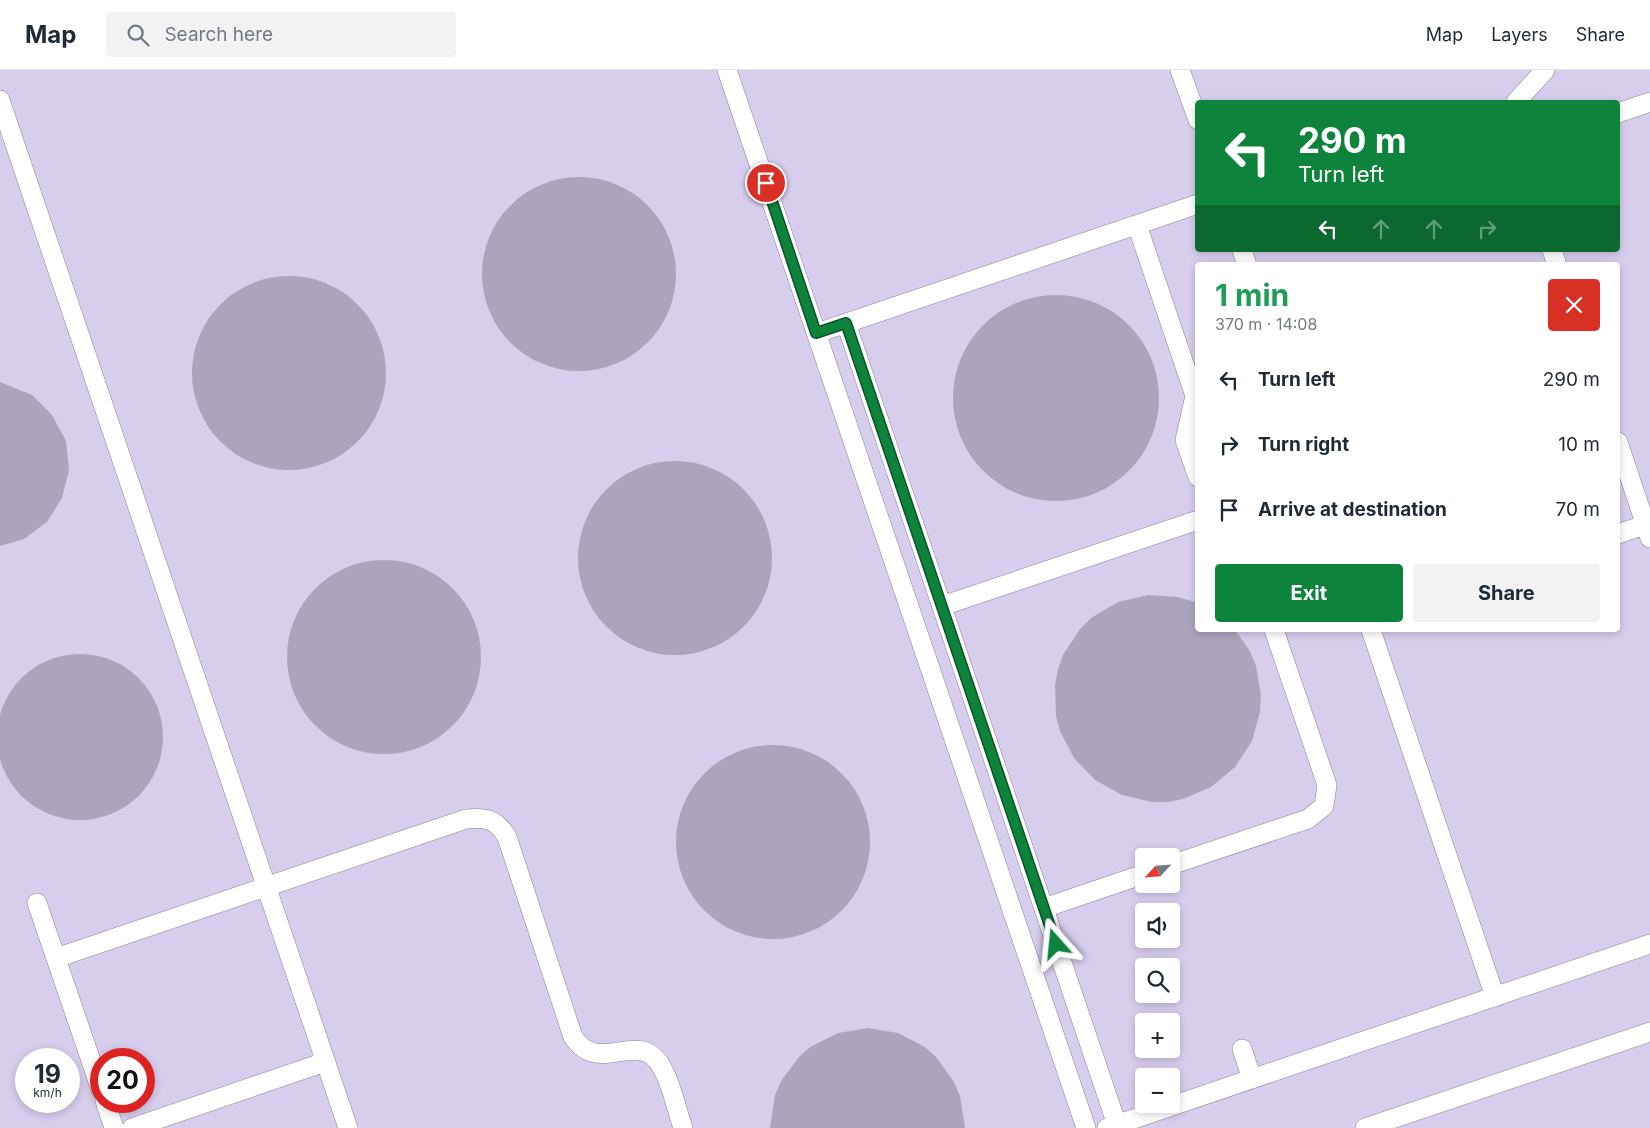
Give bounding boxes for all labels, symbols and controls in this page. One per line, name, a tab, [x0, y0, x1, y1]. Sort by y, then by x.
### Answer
search box	[106, 12, 456, 57]
text: Map	[25, 20, 76, 49]
icon: search	[124, 21, 152, 49]
text: Search here	[164, 23, 273, 46]
text: Map	[1426, 24, 1463, 45]
text: Layers	[1491, 24, 1548, 45]
text: Share	[1576, 24, 1625, 45]
text: 290 m	[1298, 119, 1407, 161]
icon: left	[1215, 120, 1280, 185]
text: Turn left	[1298, 161, 1384, 187]
pin	[745, 162, 787, 204]
icon: arrive	[752, 169, 780, 197]
icon: left	[1314, 215, 1342, 243]
icon: ahead	[1367, 215, 1395, 243]
icon: ahead	[1420, 215, 1448, 243]
icon: right	[1473, 215, 1501, 243]
text: 1 min	[1215, 277, 1289, 313]
button: close	[1548, 279, 1600, 331]
text: 370 m · 14:08	[1215, 314, 1317, 334]
icon: left	[1215, 366, 1243, 394]
text: Turn left	[1258, 368, 1336, 391]
text: 290 m	[1543, 368, 1600, 391]
icon: right	[1215, 431, 1243, 459]
text: Turn right	[1258, 433, 1349, 456]
text: 10 m	[1558, 433, 1600, 456]
icon: arrive	[1215, 496, 1243, 524]
text: Arrive at destination	[1258, 498, 1447, 521]
text: 70 m	[1556, 498, 1600, 521]
button: Exit	[1215, 564, 1403, 622]
button: Share	[1413, 564, 1600, 622]
north arrow	[1135, 848, 1180, 892]
map controls	[1135, 848, 1180, 1113]
button: sound	[1135, 903, 1180, 948]
position arrow	[1029, 917, 1081, 969]
button: search	[1135, 958, 1180, 1003]
button: +	[1135, 1013, 1180, 1058]
speed limit sign: 20	[90, 1048, 155, 1113]
text: 19	[34, 1059, 61, 1089]
button: −	[1135, 1068, 1180, 1113]
text: km/h	[33, 1085, 62, 1100]

